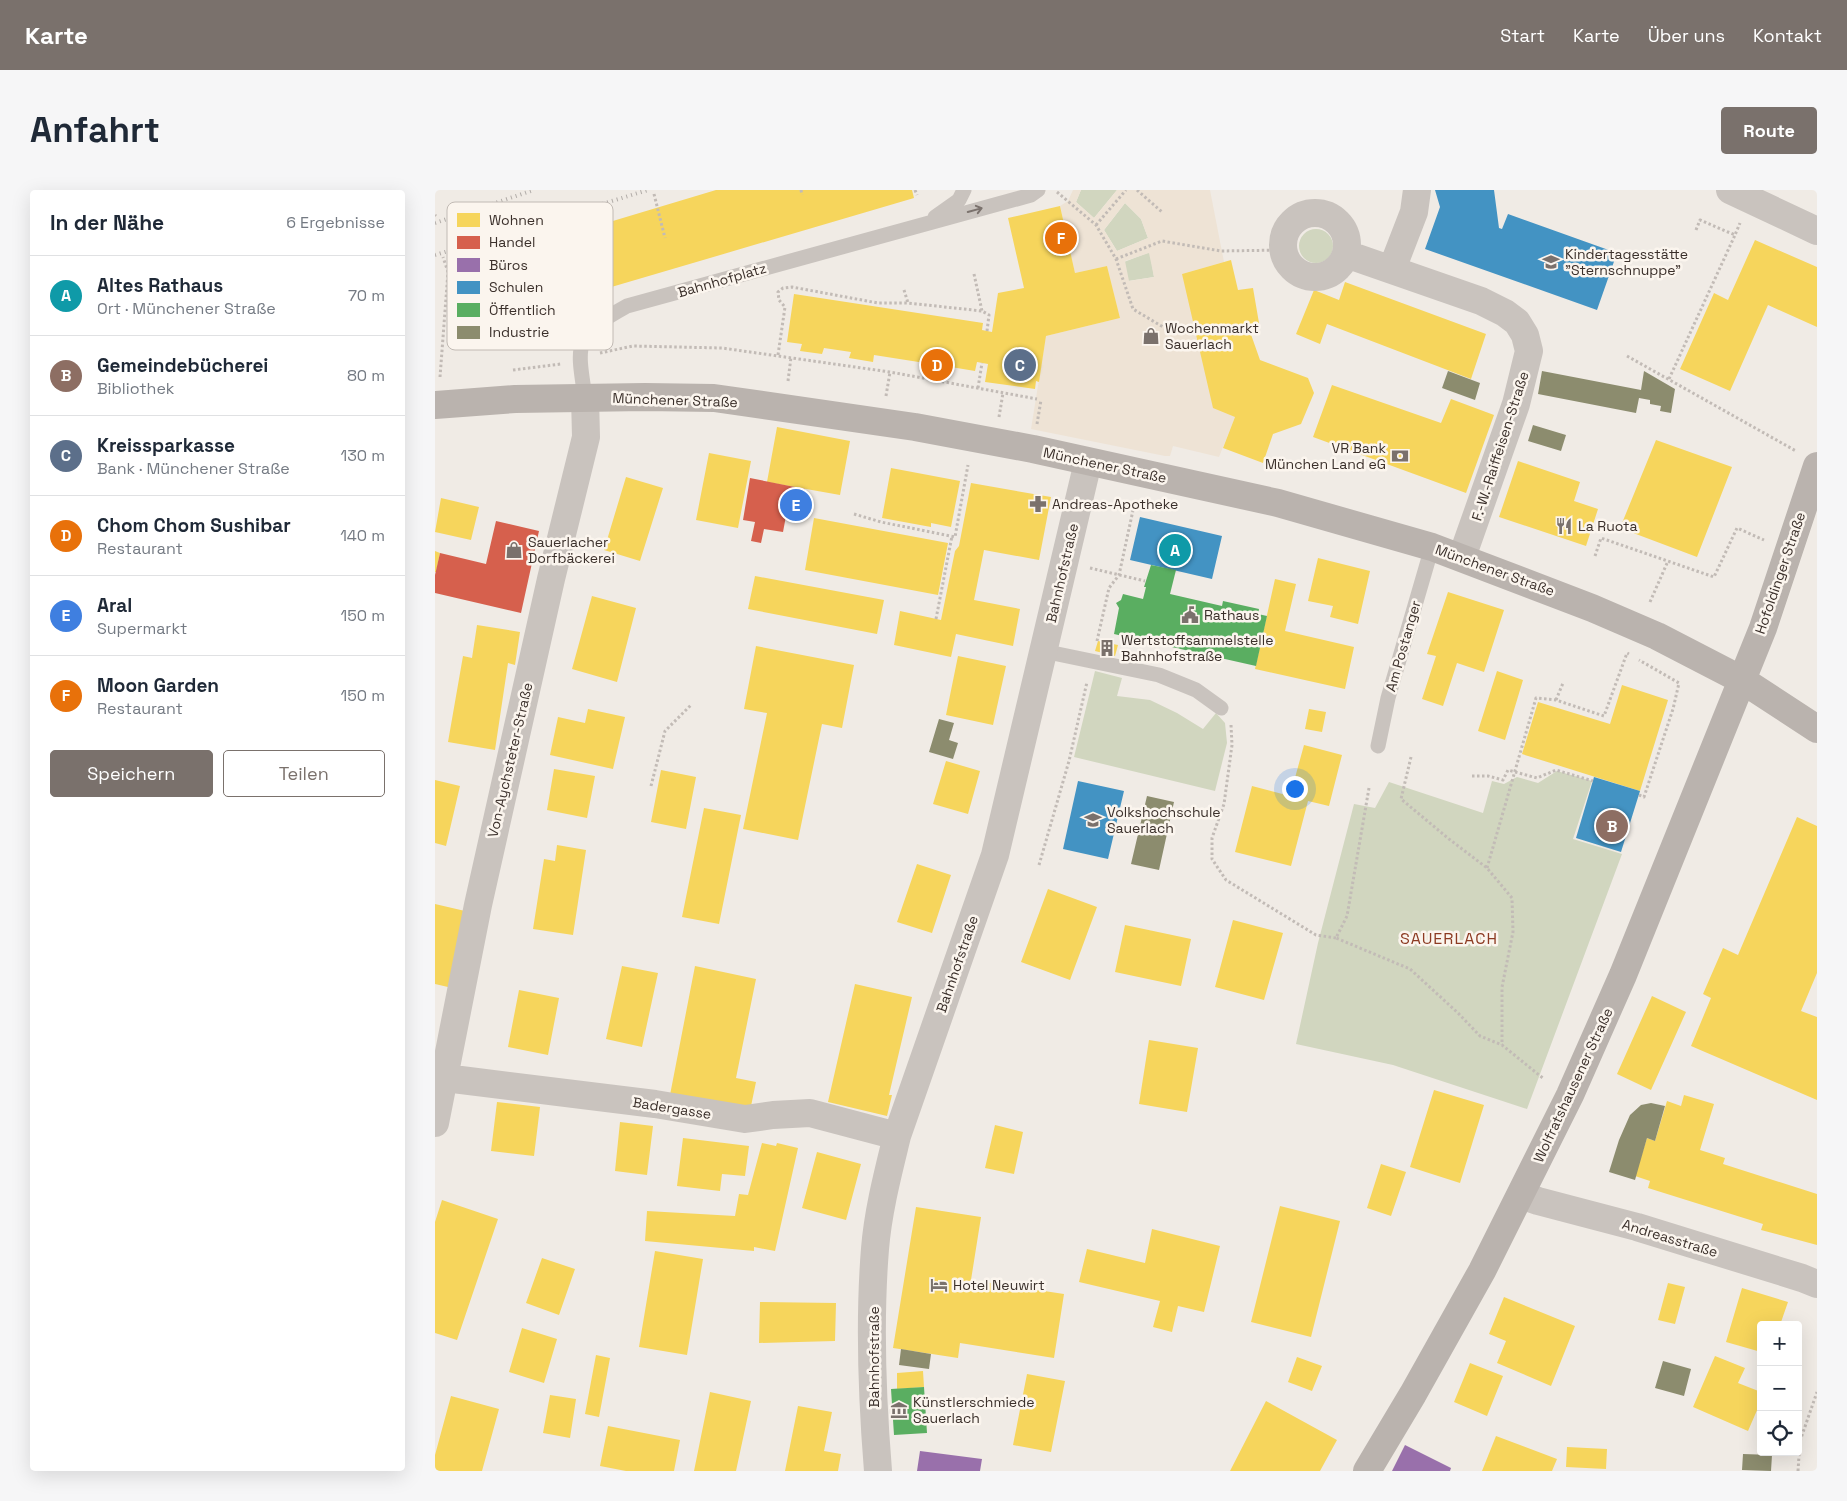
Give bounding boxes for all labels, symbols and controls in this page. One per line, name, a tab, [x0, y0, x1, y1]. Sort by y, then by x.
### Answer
text: Karte	[25, 20, 88, 51]
text: Start	[1500, 24, 1545, 47]
text: Karte	[1573, 24, 1620, 47]
text: Über uns	[1648, 24, 1725, 47]
text: Kontakt	[1753, 24, 1822, 47]
button: Route	[1721, 107, 1817, 154]
text: Anfahrt	[30, 108, 160, 152]
legend	[447, 202, 613, 350]
one-way arrow	[966, 204, 982, 214]
text: In der Nähe	[50, 209, 164, 236]
text: Wohnen	[489, 211, 544, 229]
text: 6 Ergebnisse	[286, 212, 385, 233]
pin: F	[1045, 219, 1077, 257]
text: Handel	[489, 233, 536, 251]
place label: Kindertagesstätte "Sternschnuppe"	[1565, 245, 1688, 279]
school or university icon: Kindertagesstätte "Sternschnuppe"	[1541, 252, 1561, 272]
text: Büros	[489, 256, 528, 274]
street label: Bahnhofplatz	[676, 259, 768, 301]
text: Altes Rathaus	[97, 273, 223, 298]
text: Schulen	[489, 278, 543, 296]
text: A	[61, 285, 71, 306]
text: 70 m	[348, 285, 385, 306]
text: Ort · Münchener Straße	[97, 298, 276, 319]
text: Öffentlich	[489, 301, 556, 319]
place label: Wochenmarkt Sauerlach	[1165, 319, 1259, 353]
text: Industrie	[489, 323, 549, 341]
shop icon: Wochenmarkt Sauerlach	[1141, 326, 1161, 346]
pin: D	[921, 346, 953, 384]
pin: C	[1004, 346, 1036, 384]
text: Gemeindebücherei	[97, 353, 268, 378]
text: B	[61, 365, 71, 386]
text: 80 m	[347, 365, 385, 386]
street label: F.-W.-Raiffeisen-Straße	[1467, 369, 1533, 523]
text: Bibliothek	[97, 378, 174, 399]
street label: Münchener Straße	[612, 389, 738, 411]
text: Kreissparkasse	[97, 433, 235, 458]
place label: VR Bank München Land eG	[1265, 439, 1386, 473]
street label: Münchener Straße	[1042, 443, 1168, 487]
text: C	[61, 445, 71, 466]
text: 130 m	[341, 445, 385, 466]
bank icon: VR Bank München Land eG	[1390, 446, 1410, 466]
text: Bank · Münchener Straße	[97, 458, 290, 479]
pin: E	[780, 486, 812, 524]
pharmacy icon: Andreas-Apotheke	[1028, 494, 1048, 514]
place label: Andreas-Apotheke	[1052, 495, 1178, 513]
street label: Hofoldinger Straße	[1751, 510, 1809, 636]
text: Chom Chom Sushibar	[97, 513, 291, 538]
restaurant icon: La Ruota	[1554, 516, 1574, 536]
place label: La Ruota	[1578, 517, 1638, 535]
street label: Bahnhofstraße	[1042, 522, 1082, 624]
text: D	[61, 525, 71, 546]
text: 140 m	[340, 525, 385, 546]
pin: A	[1159, 531, 1191, 569]
place label: Sauerlacher Dorfbäckerei	[528, 533, 615, 567]
text: Restaurant	[97, 538, 183, 559]
shop icon: Sauerlacher Dorfbäckerei	[504, 540, 524, 560]
street label: Münchener Straße	[1433, 540, 1557, 600]
text: Aral	[97, 593, 132, 618]
street label: Am Postanger	[1381, 598, 1425, 694]
text: E	[62, 605, 70, 626]
text: 150 m	[341, 605, 385, 626]
public building icon: Rathaus	[1180, 605, 1200, 625]
place label: Rathaus	[1204, 606, 1259, 624]
text: Supermarkt	[97, 618, 187, 639]
place label: Wertstoffsammelstelle Bahnhofstraße	[1121, 631, 1273, 665]
building icon: Wertstoffsammelstelle Bahnhofstraße	[1097, 638, 1117, 658]
text: Moon Garden	[97, 673, 219, 698]
street label: Von-Aychsteter-Straße	[483, 681, 537, 839]
text: F	[62, 685, 70, 706]
text: 150 m	[341, 685, 385, 706]
text: Restaurant	[97, 698, 183, 719]
button: Speichern	[50, 750, 213, 797]
button: Teilen	[223, 750, 385, 797]
your location	[1282, 776, 1308, 802]
place label: Volkshochschule Sauerlach	[1107, 803, 1221, 837]
pin: B	[1596, 807, 1628, 845]
school or university icon: Volkshochschule Sauerlach	[1083, 810, 1103, 830]
street label: Bahnhofstraße	[932, 913, 982, 1015]
district label: SAUERLACH	[1400, 928, 1498, 949]
street label: Wolfratshausener Straße	[1529, 1005, 1617, 1165]
street label: Badergasse	[631, 1093, 713, 1123]
street label: Andreasstraße	[1620, 1215, 1720, 1261]
hotel icon: Hotel Neuwirt	[929, 1275, 949, 1295]
place label: Hotel Neuwirt	[953, 1276, 1045, 1294]
street label: Bahnhofstraße	[865, 1306, 883, 1408]
map controls	[1757, 1321, 1802, 1456]
button: +	[1757, 1321, 1802, 1366]
button: −	[1757, 1366, 1802, 1411]
place label: Künstlerschmiede Sauerlach	[913, 1393, 1034, 1427]
museum icon: Künstlerschmiede Sauerlach	[889, 1400, 909, 1420]
button: locate	[1757, 1411, 1802, 1456]

